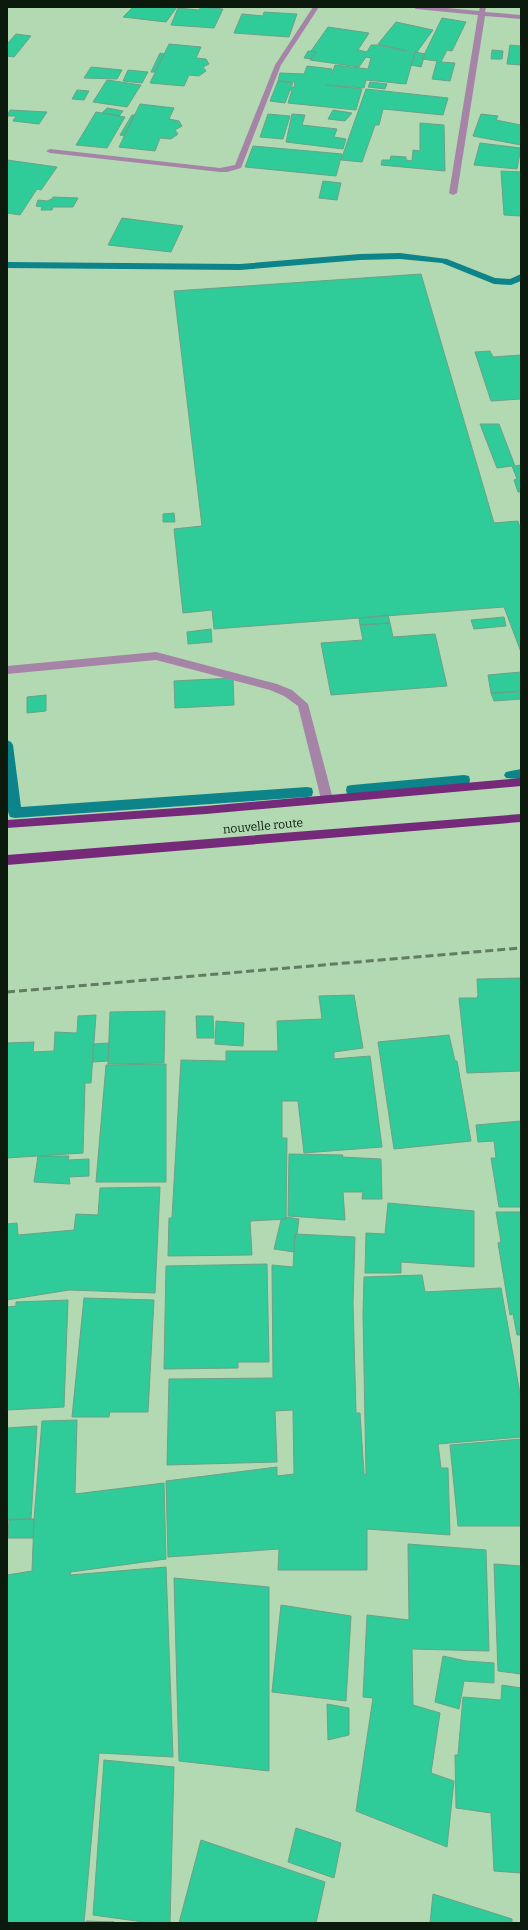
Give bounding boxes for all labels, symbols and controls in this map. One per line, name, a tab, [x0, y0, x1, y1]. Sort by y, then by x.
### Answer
street label: nouvelle route	[222, 816, 304, 836]

